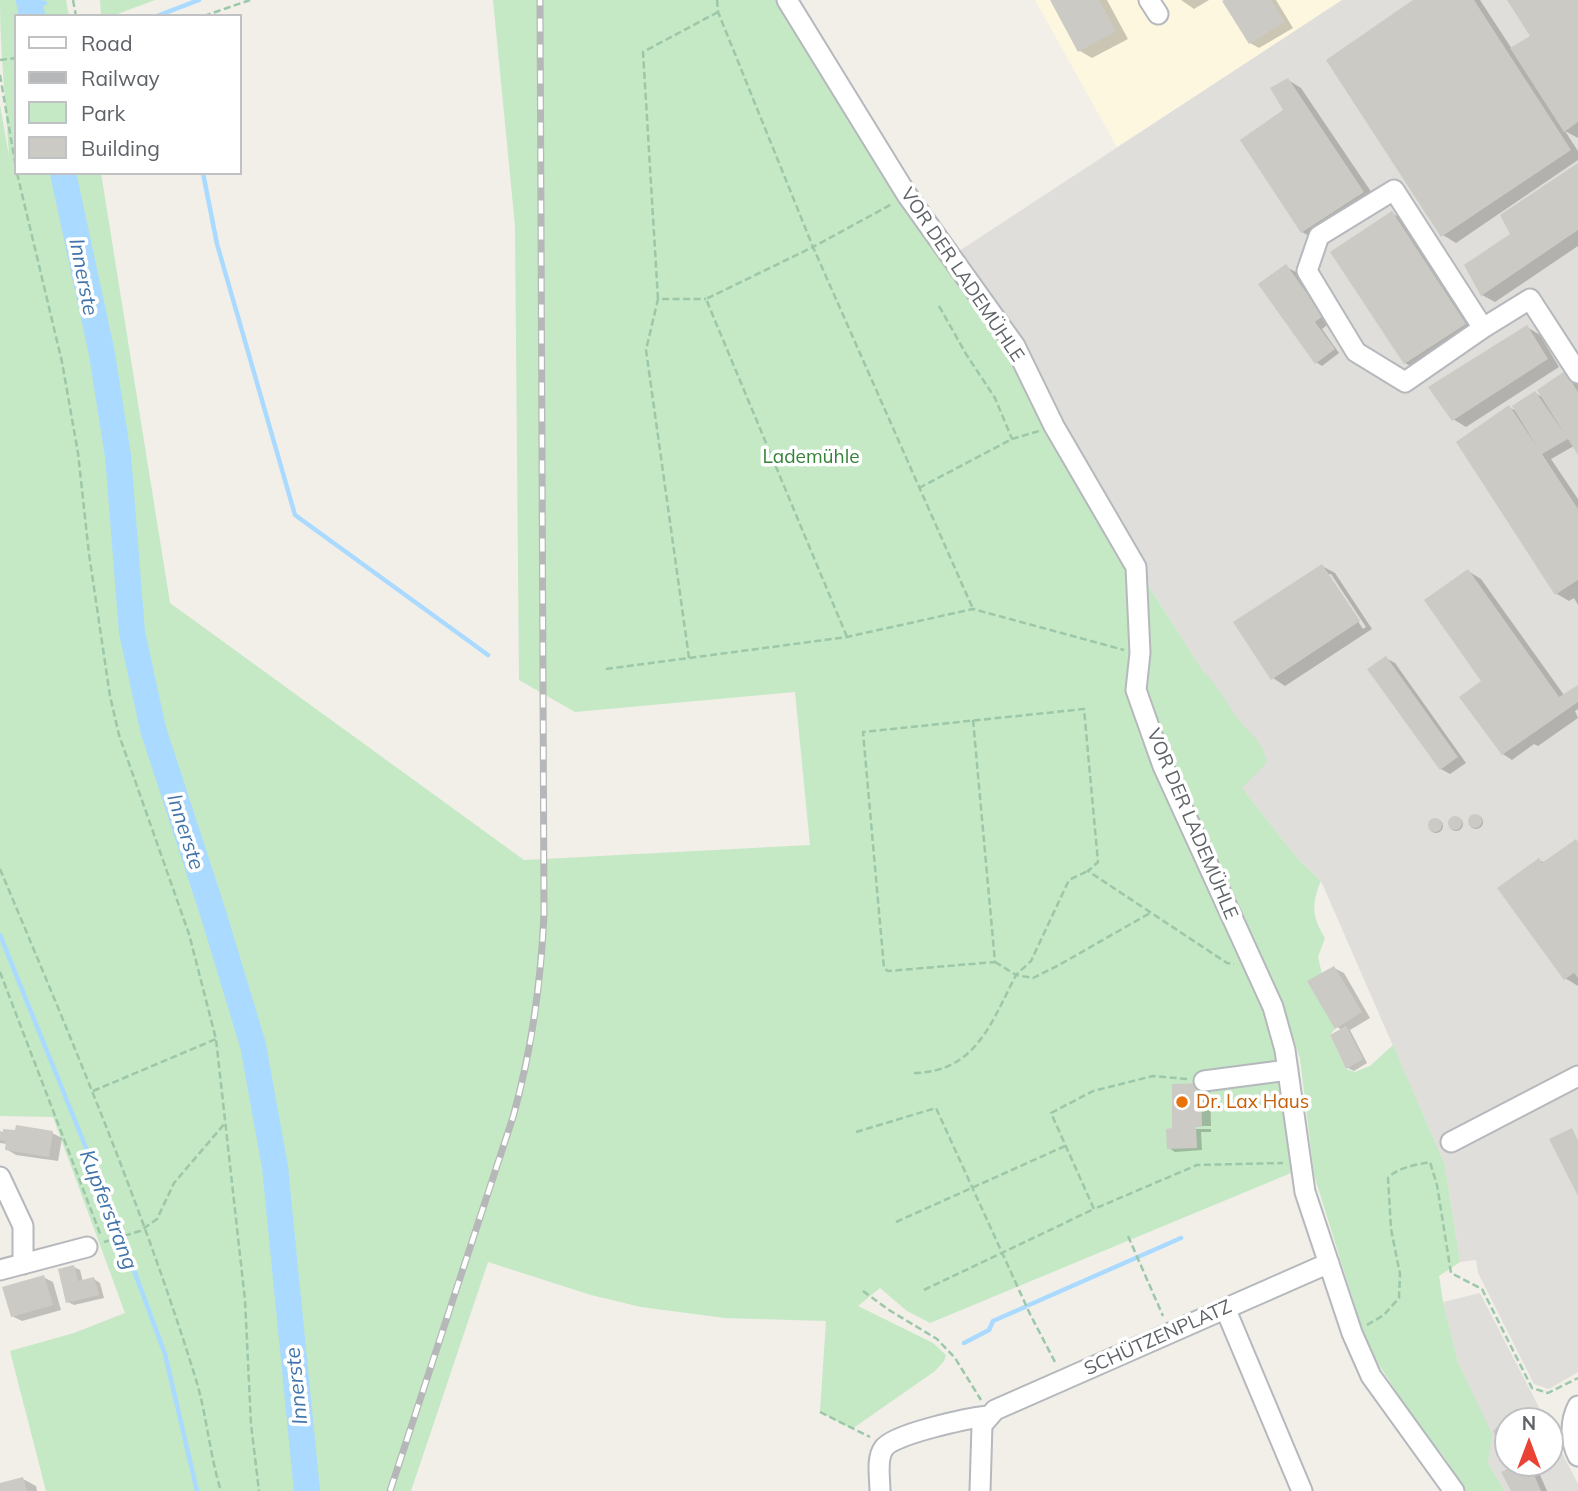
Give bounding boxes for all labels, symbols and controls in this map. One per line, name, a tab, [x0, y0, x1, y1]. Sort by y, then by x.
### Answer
legend	[14, 14, 242, 175]
text: Road	[81, 30, 132, 56]
text: Railway	[81, 65, 160, 91]
text: Park	[81, 100, 125, 126]
text: Building	[81, 135, 160, 161]
street label: VOR DER LADEMÜHLE	[895, 184, 1029, 366]
water label: Innerste	[63, 236, 103, 318]
park label: Lademühle	[762, 446, 860, 468]
street label: VOR DER LADEMÜHLE	[1142, 725, 1242, 923]
water label: Innerste	[161, 791, 209, 873]
place label: Dr. Lax Haus	[1196, 1091, 1309, 1113]
marker: Dr. Lax Haus	[1174, 1094, 1190, 1110]
water label: Kupferstrang	[74, 1147, 142, 1273]
street label: SCHÜTZENPLATZ	[1081, 1295, 1235, 1381]
water label: Innerste	[280, 1346, 314, 1426]
north arrow	[1494, 1407, 1564, 1477]
text: N	[1522, 1411, 1536, 1435]

